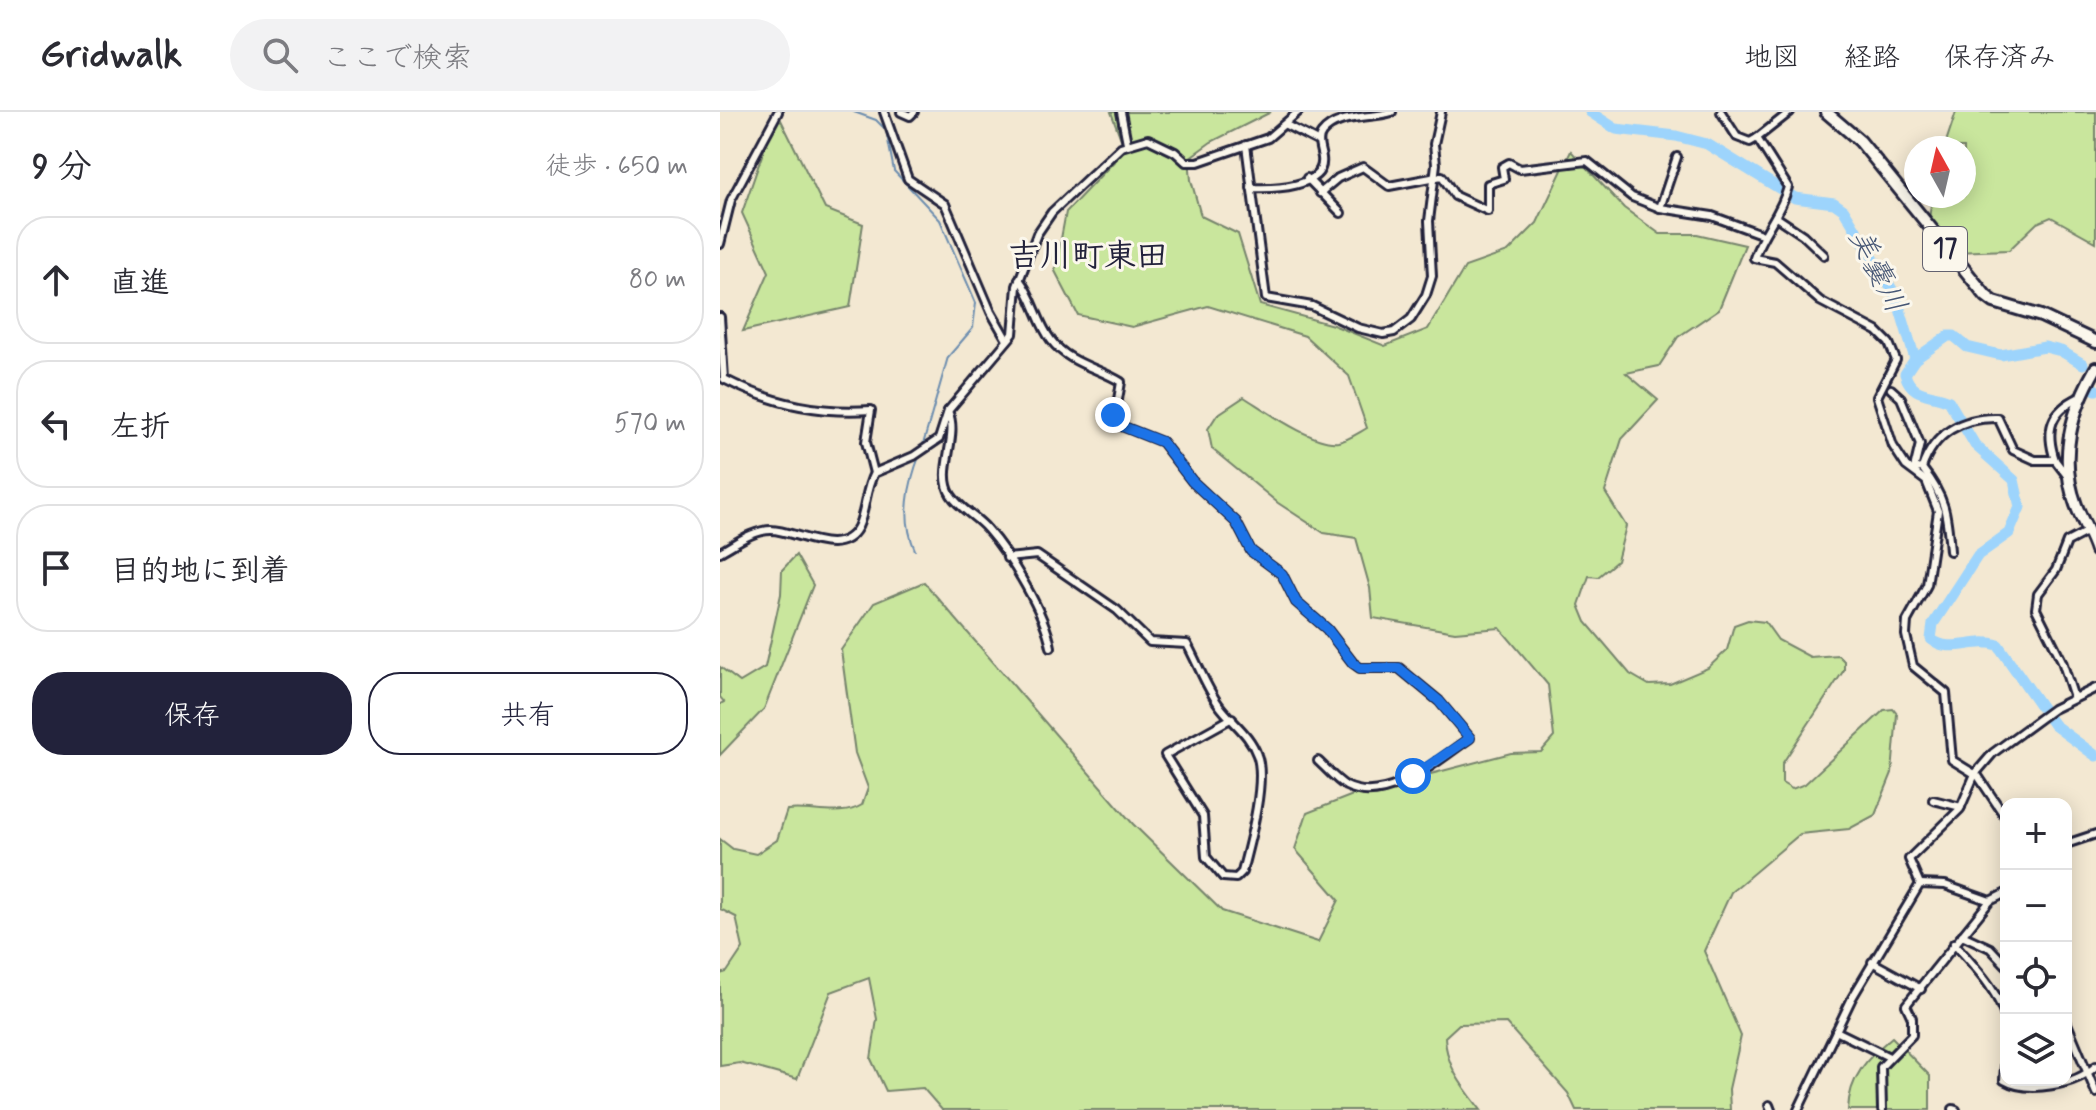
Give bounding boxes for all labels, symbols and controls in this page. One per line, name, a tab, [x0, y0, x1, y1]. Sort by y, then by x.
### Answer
search box	[230, 19, 790, 91]
text: Gridwalk	[40, 31, 182, 80]
icon: search	[258, 33, 302, 77]
text: ここで検索	[322, 39, 472, 78]
text: 地図	[1744, 40, 1800, 77]
text: 経路	[1844, 40, 1900, 77]
text: 保存済み	[1944, 40, 2056, 77]
north arrow	[1904, 136, 1976, 208]
text: 9 分	[32, 145, 92, 190]
text: 徒歩 · 650 m	[545, 150, 688, 184]
water label: 美嚢川	[1839, 222, 1915, 320]
road number: 17	[1923, 227, 1967, 271]
district label: 吉川町東田	[1008, 236, 1168, 278]
icon: ahead	[34, 258, 78, 302]
text: 80 m	[629, 263, 686, 297]
text: 直進	[110, 264, 170, 303]
route end	[1095, 397, 1131, 433]
icon: left	[34, 402, 78, 446]
text: 570 m	[614, 407, 686, 441]
text: 左折	[110, 408, 170, 447]
icon: arrive	[34, 546, 78, 590]
text: 目的地に到着	[110, 552, 290, 591]
button: 保存	[32, 672, 352, 755]
button: 共有	[368, 672, 688, 755]
route start	[1395, 758, 1431, 794]
map controls	[2000, 798, 2072, 1086]
button: +	[2000, 798, 2072, 870]
button: −	[2000, 870, 2072, 942]
button: locate	[2000, 942, 2072, 1014]
button: layers	[2000, 1014, 2072, 1086]

